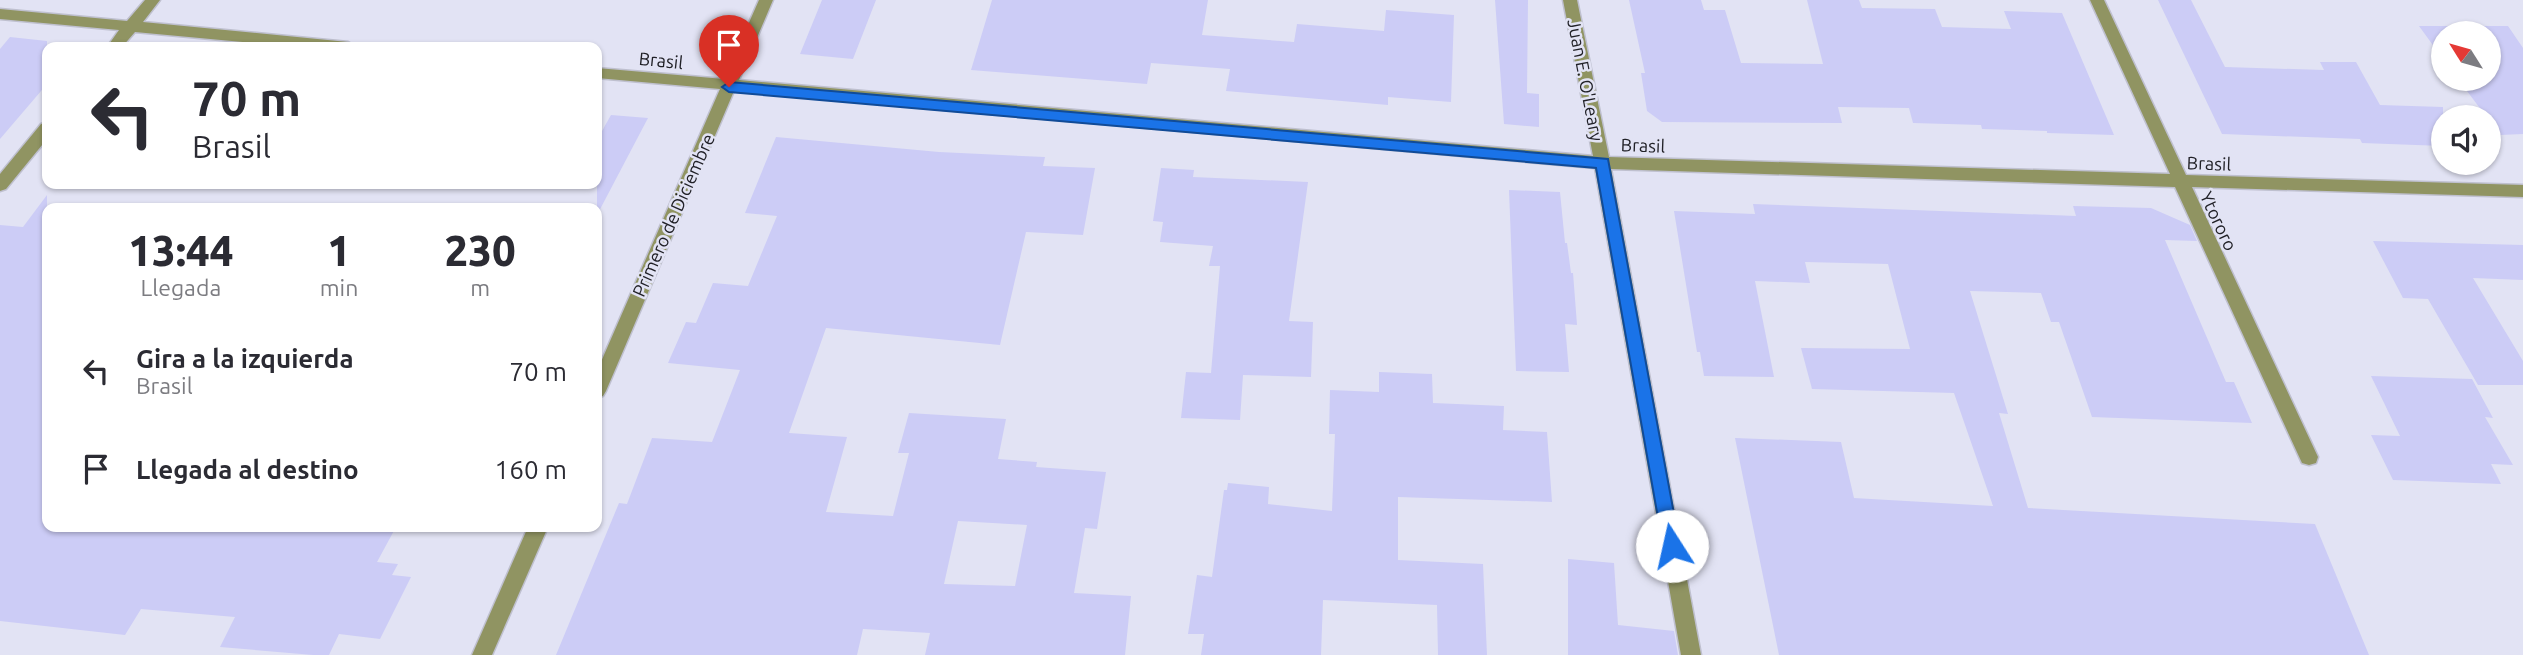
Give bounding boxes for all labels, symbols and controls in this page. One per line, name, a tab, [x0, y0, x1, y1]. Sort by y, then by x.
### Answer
pin	[699, 15, 759, 87]
street label: Juan E. O'Leary	[1564, 17, 1608, 143]
north arrow	[2431, 21, 2501, 91]
map controls	[2431, 21, 2501, 175]
icon: arrive	[710, 26, 748, 64]
street label: Brasil	[638, 48, 684, 72]
icon: left	[77, 70, 168, 161]
text: 70 m	[192, 70, 301, 125]
button: sound	[2431, 105, 2501, 175]
text: Brasil	[192, 128, 271, 164]
street label: Primero de Diciembre	[628, 131, 718, 299]
street label: Brasil	[1620, 134, 1666, 156]
street label: Brasil	[2186, 152, 2232, 174]
street label: Ytororo	[2197, 188, 2241, 254]
text: 13:44	[128, 227, 233, 274]
text: 1	[327, 227, 351, 274]
text: 230	[445, 227, 516, 274]
text: Llegada	[140, 275, 221, 300]
text: min	[320, 275, 358, 300]
text: m	[470, 275, 490, 300]
text: Gira a la izquierda	[136, 344, 354, 373]
icon: left	[77, 352, 115, 390]
text: 70 m	[509, 357, 567, 386]
text: Brasil	[136, 373, 193, 398]
icon: arrive	[77, 450, 115, 488]
text: Llegada al destino	[136, 455, 359, 484]
text: 160 m	[495, 455, 567, 484]
position arrow	[1635, 509, 1709, 583]

